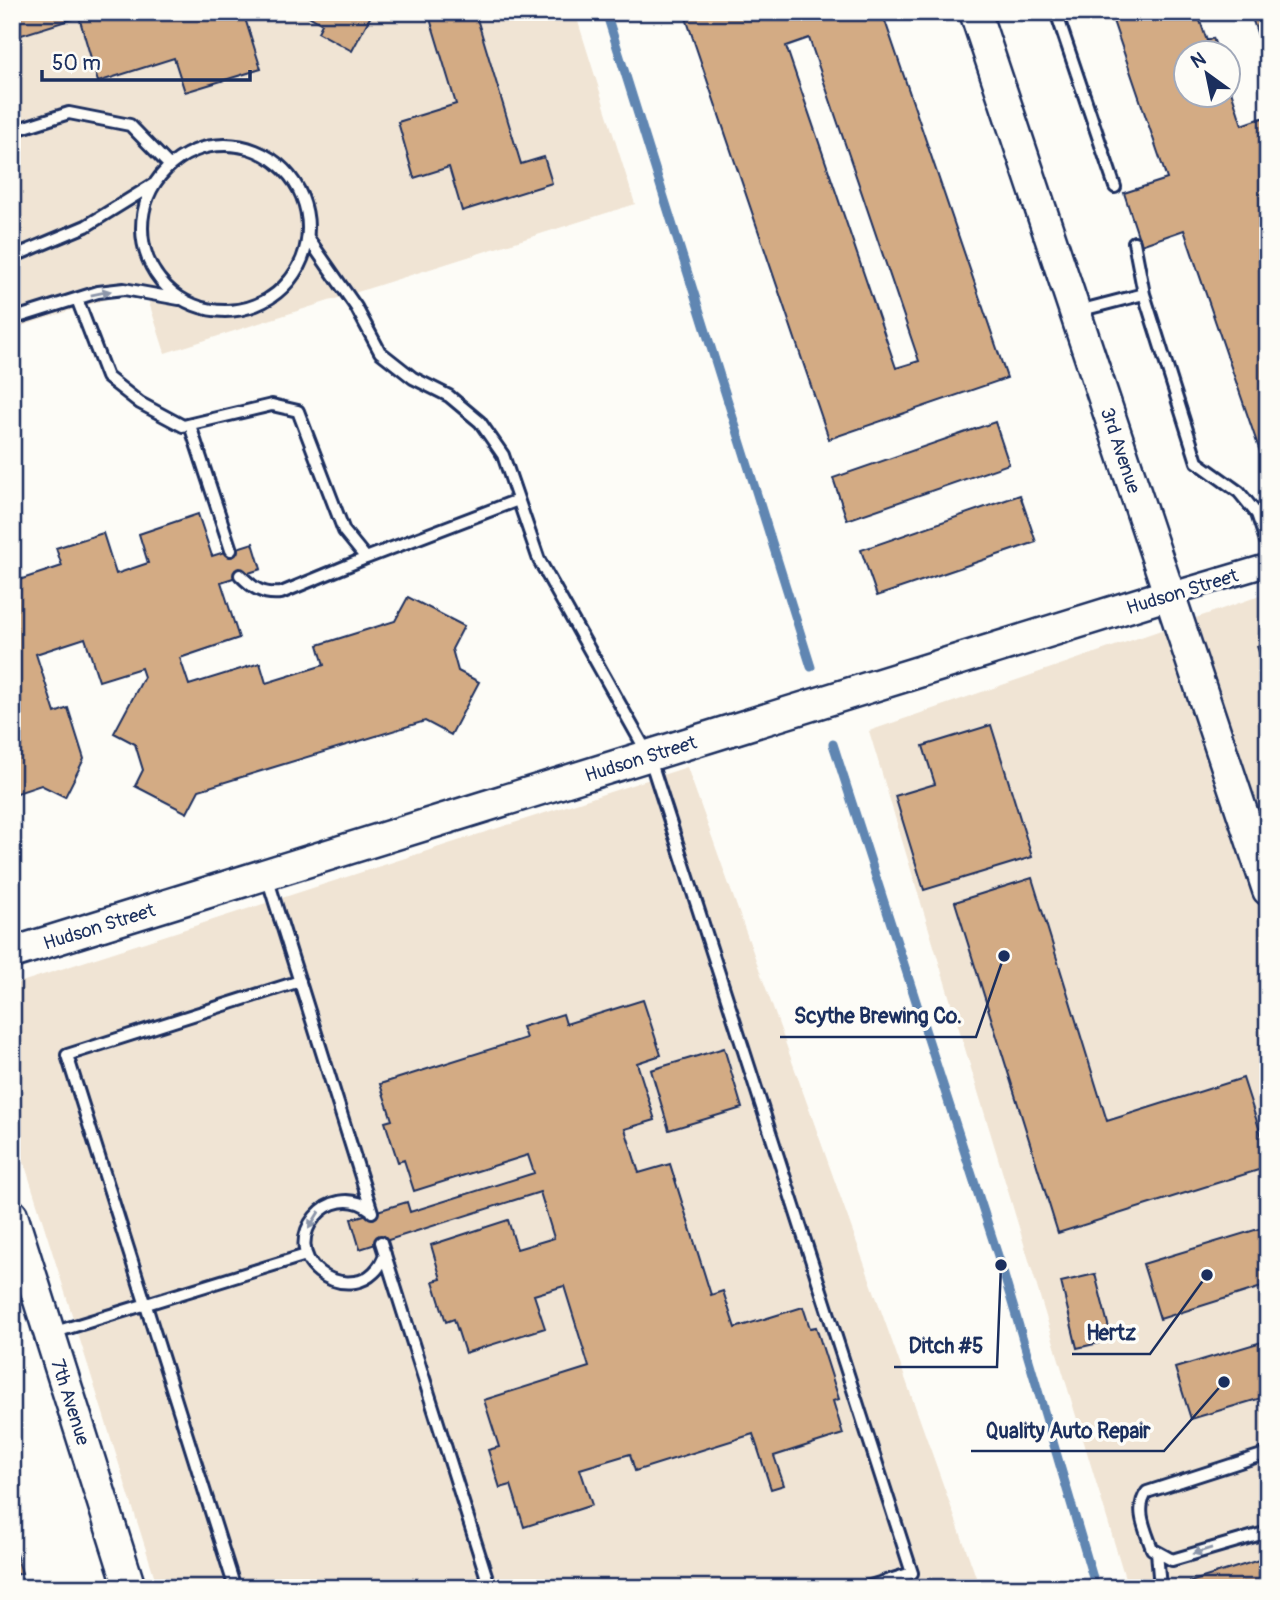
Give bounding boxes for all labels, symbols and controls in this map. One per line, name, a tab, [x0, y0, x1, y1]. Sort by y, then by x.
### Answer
scale bar	[42, 38, 250, 82]
north arrow	[1172, 38, 1242, 108]
text: N	[1186, 47, 1210, 74]
text: 50 m	[52, 50, 101, 77]
one-way arrow	[90, 287, 112, 298]
street label: 3rd Avenue	[1095, 405, 1146, 497]
street label: Hudson Street	[1123, 563, 1241, 620]
street label: Hudson Street	[582, 730, 700, 788]
street label: Hudson Street	[40, 898, 158, 956]
callout: Scythe Brewing Co.	[780, 995, 976, 1037]
text: Scythe Brewing Co.	[794, 1003, 962, 1030]
one-way arrow	[307, 1211, 320, 1230]
callout: Hertz	[1072, 1312, 1150, 1354]
text: Hertz	[1086, 1320, 1136, 1347]
callout: Ditch #5	[894, 1325, 997, 1367]
text: Ditch #5	[909, 1333, 983, 1360]
street label: 7th Avenue	[45, 1356, 95, 1449]
callout: Quality Auto Repair	[971, 1409, 1164, 1451]
text: Quality Auto Repair	[986, 1418, 1151, 1445]
one-way arrow	[1192, 1547, 1213, 1557]

